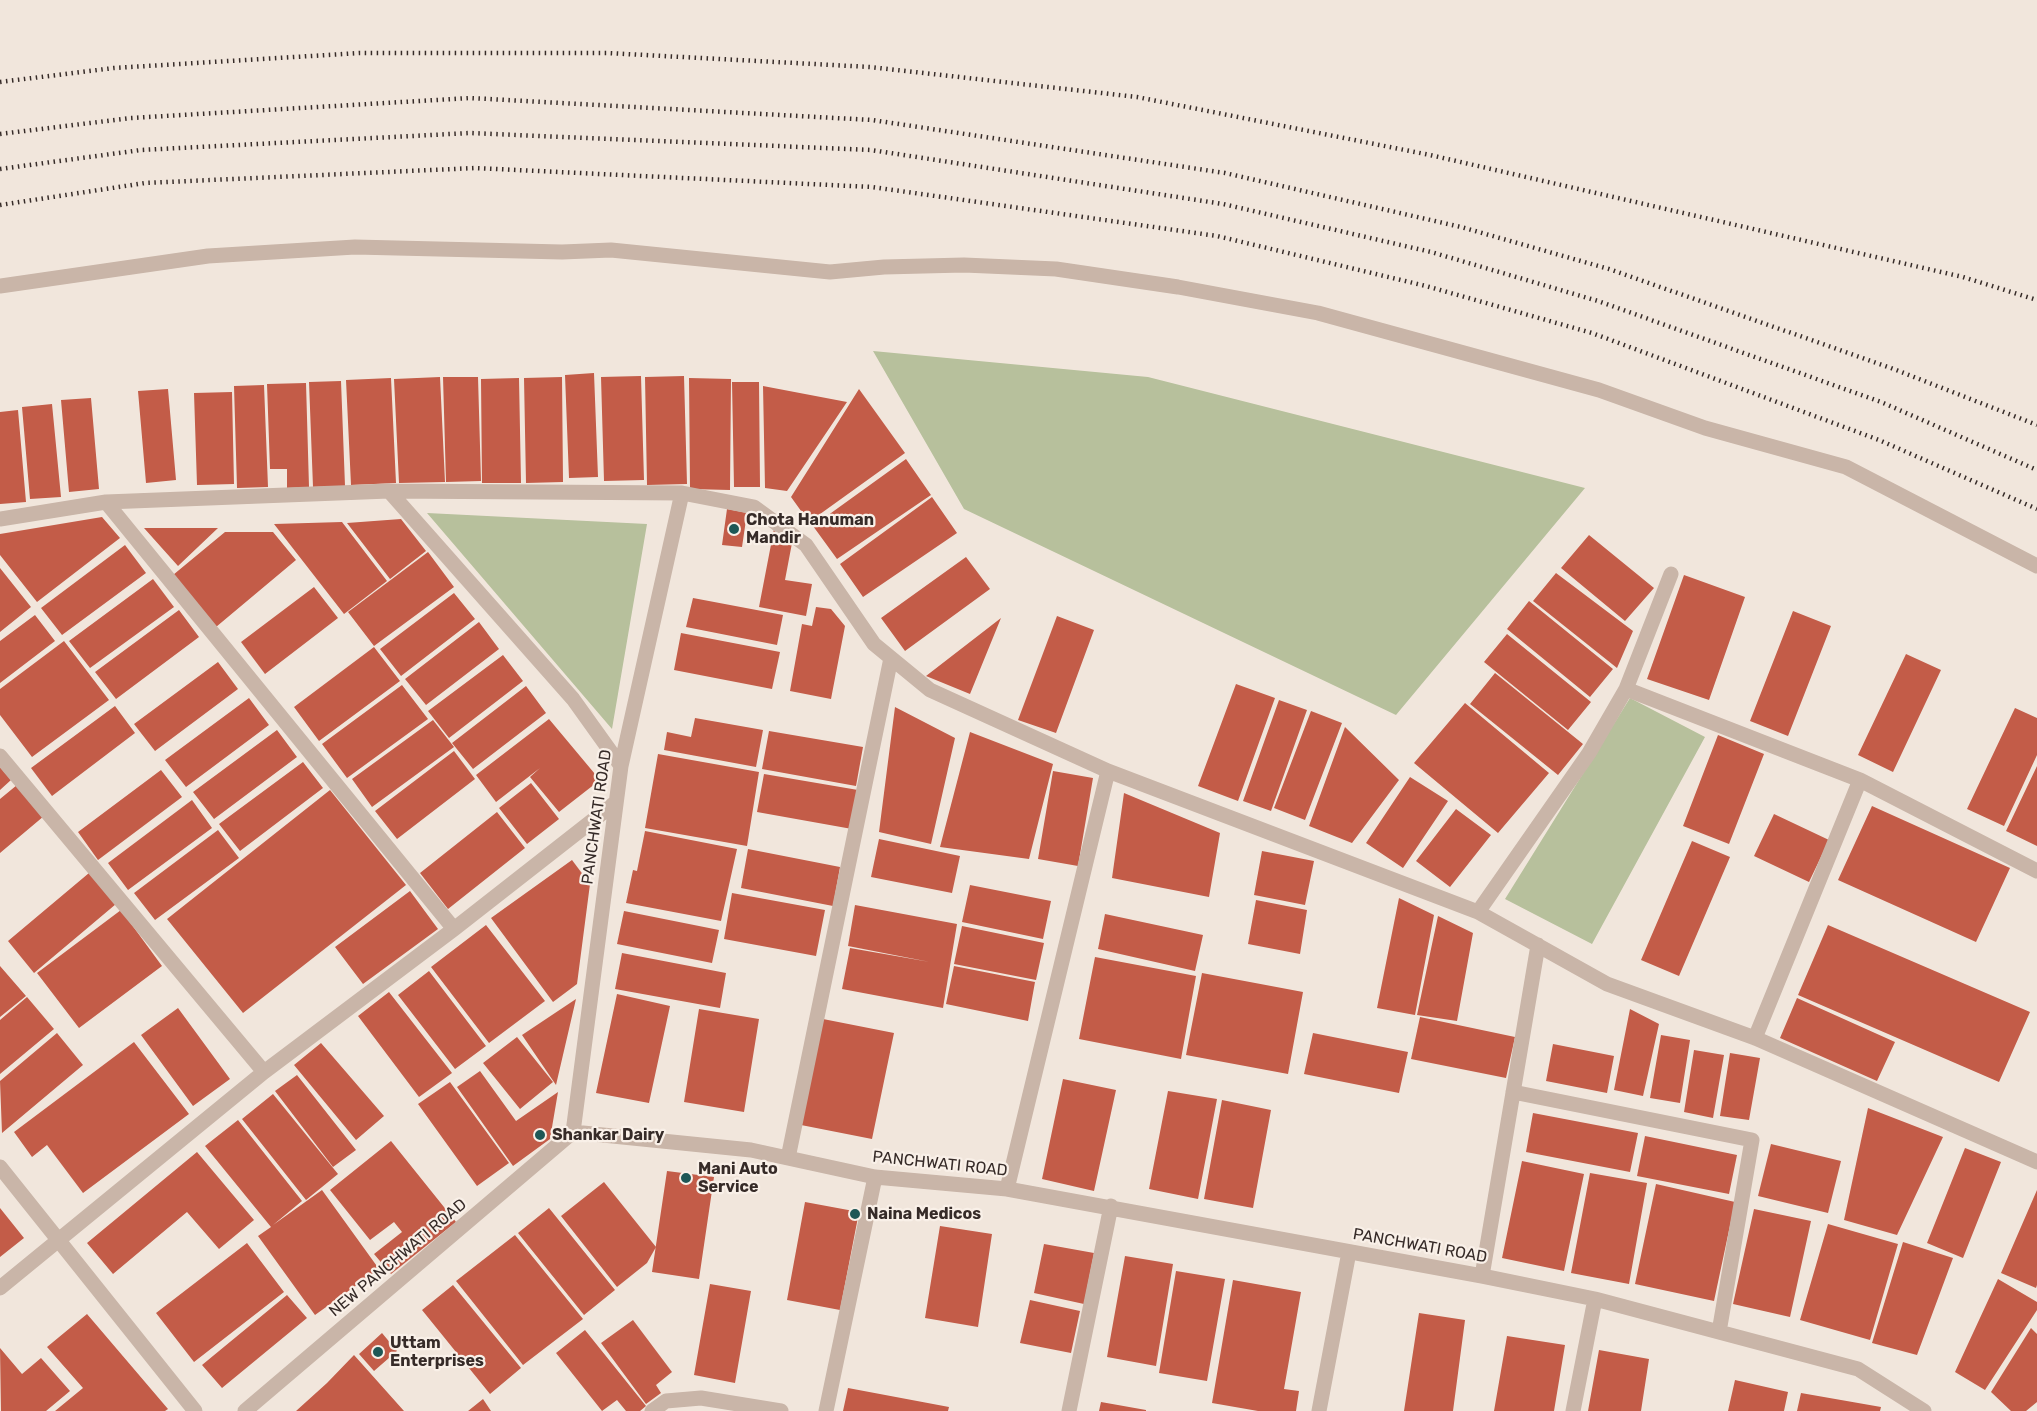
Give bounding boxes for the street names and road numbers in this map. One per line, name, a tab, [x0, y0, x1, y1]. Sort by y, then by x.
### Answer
street label: PANCHWATI ROAD	[578, 748, 616, 886]
street label: PANCHWATI ROAD	[871, 1147, 1009, 1181]
street label: NEW PANCHWATI ROAD	[325, 1195, 471, 1321]
street label: PANCHWATI ROAD	[1351, 1225, 1489, 1267]

